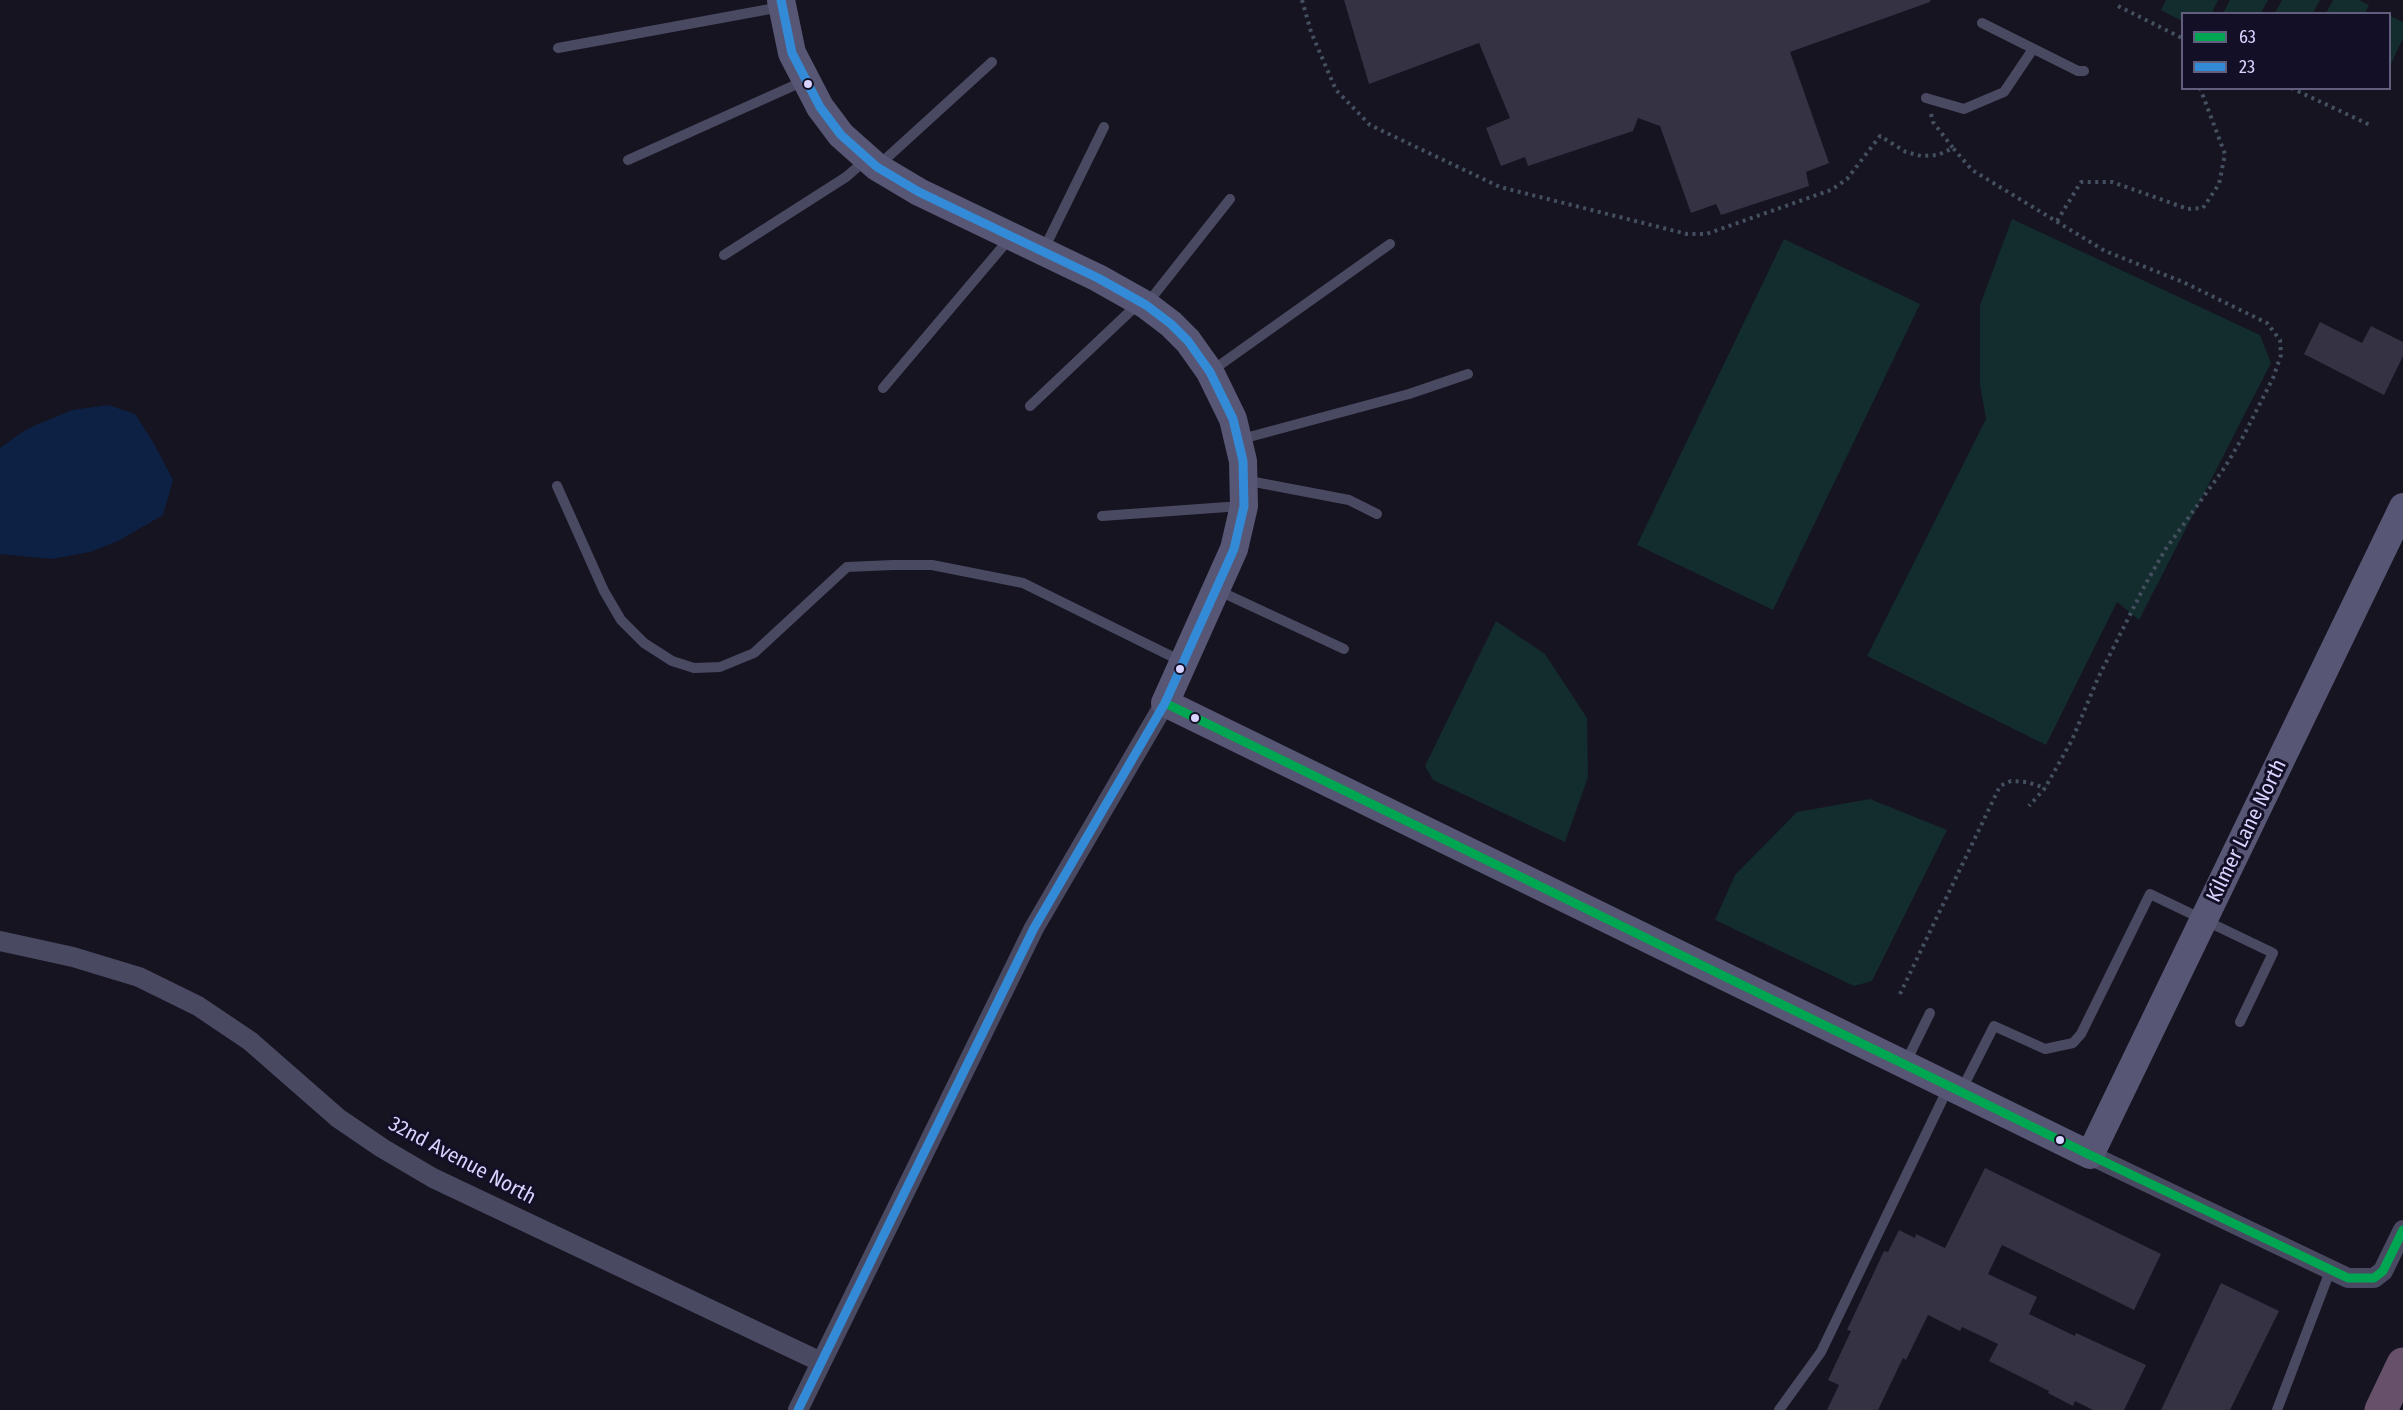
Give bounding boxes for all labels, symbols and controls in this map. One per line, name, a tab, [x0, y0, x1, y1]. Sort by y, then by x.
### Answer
legend	[2181, 12, 2391, 90]
text: 63	[2239, 26, 2256, 48]
text: 23	[2239, 56, 2255, 78]
unlabelled marker	[802, 78, 814, 90]
unlabelled marker	[1174, 663, 1186, 675]
unlabelled marker	[1189, 712, 1201, 724]
street label: Kilmer Lane North	[2202, 756, 2292, 906]
street label: 32nd Avenue North	[384, 1112, 540, 1210]
unlabelled marker	[2054, 1134, 2066, 1146]

